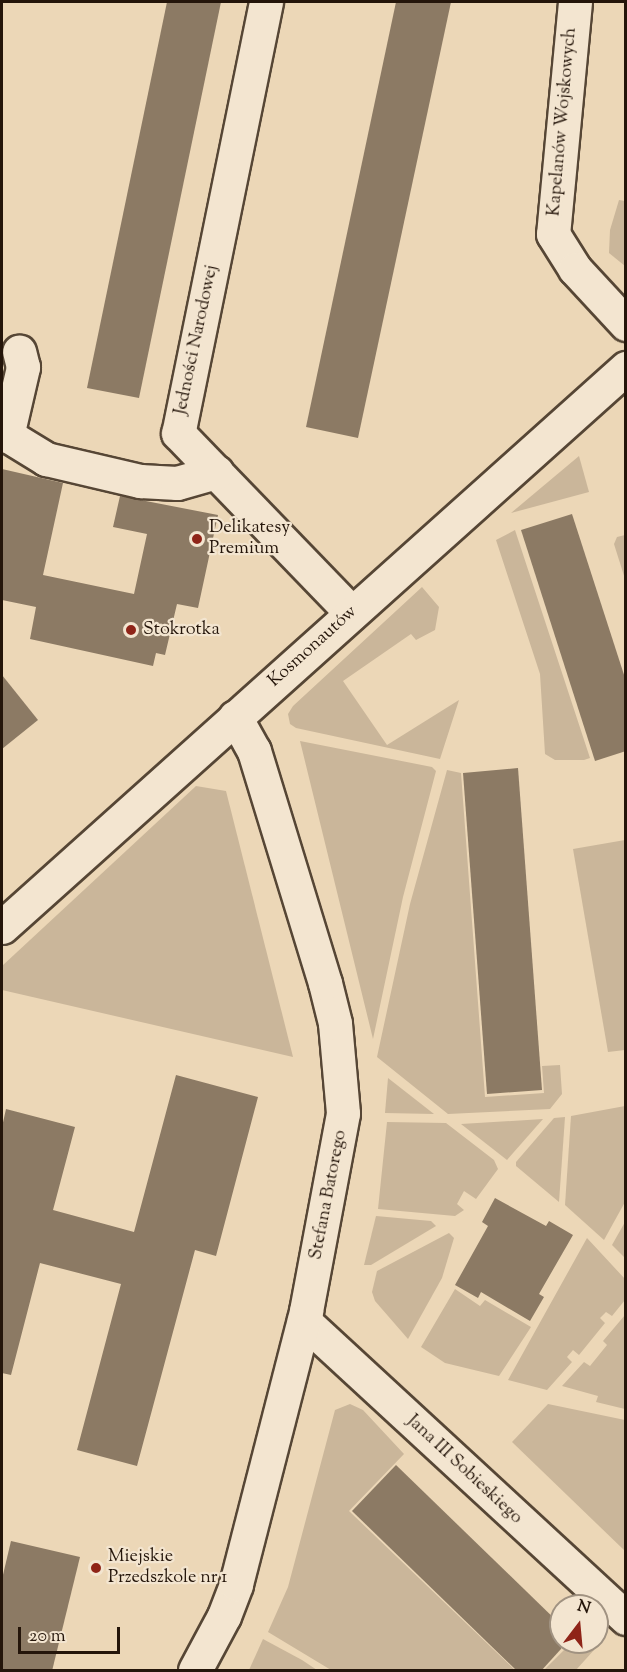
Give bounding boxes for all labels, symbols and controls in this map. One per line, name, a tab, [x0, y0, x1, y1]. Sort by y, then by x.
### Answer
street label: Kapelanów Wojskowych	[544, 27, 582, 217]
street label: Jedności Narodowej	[171, 263, 223, 417]
place label: Delikatesy Premium	[209, 518, 290, 560]
marker: Delikatesy Premium	[190, 532, 204, 546]
street label: Kosmonautów	[264, 602, 362, 692]
place label: Stokrotka	[143, 619, 220, 641]
marker: Stokrotka	[124, 623, 138, 637]
street label: Stefana Batorego	[306, 1128, 352, 1262]
street label: Jana III Sobieskiego	[402, 1411, 526, 1529]
place label: Miejskie Przedszkole nr 1	[108, 1547, 227, 1590]
marker: Miejskie Przedszkole nr 1	[89, 1561, 103, 1575]
north arrow	[549, 1594, 609, 1654]
text: N	[574, 1595, 593, 1621]
scale bar	[21, 1615, 123, 1653]
text: 20 m	[29, 1624, 66, 1650]

